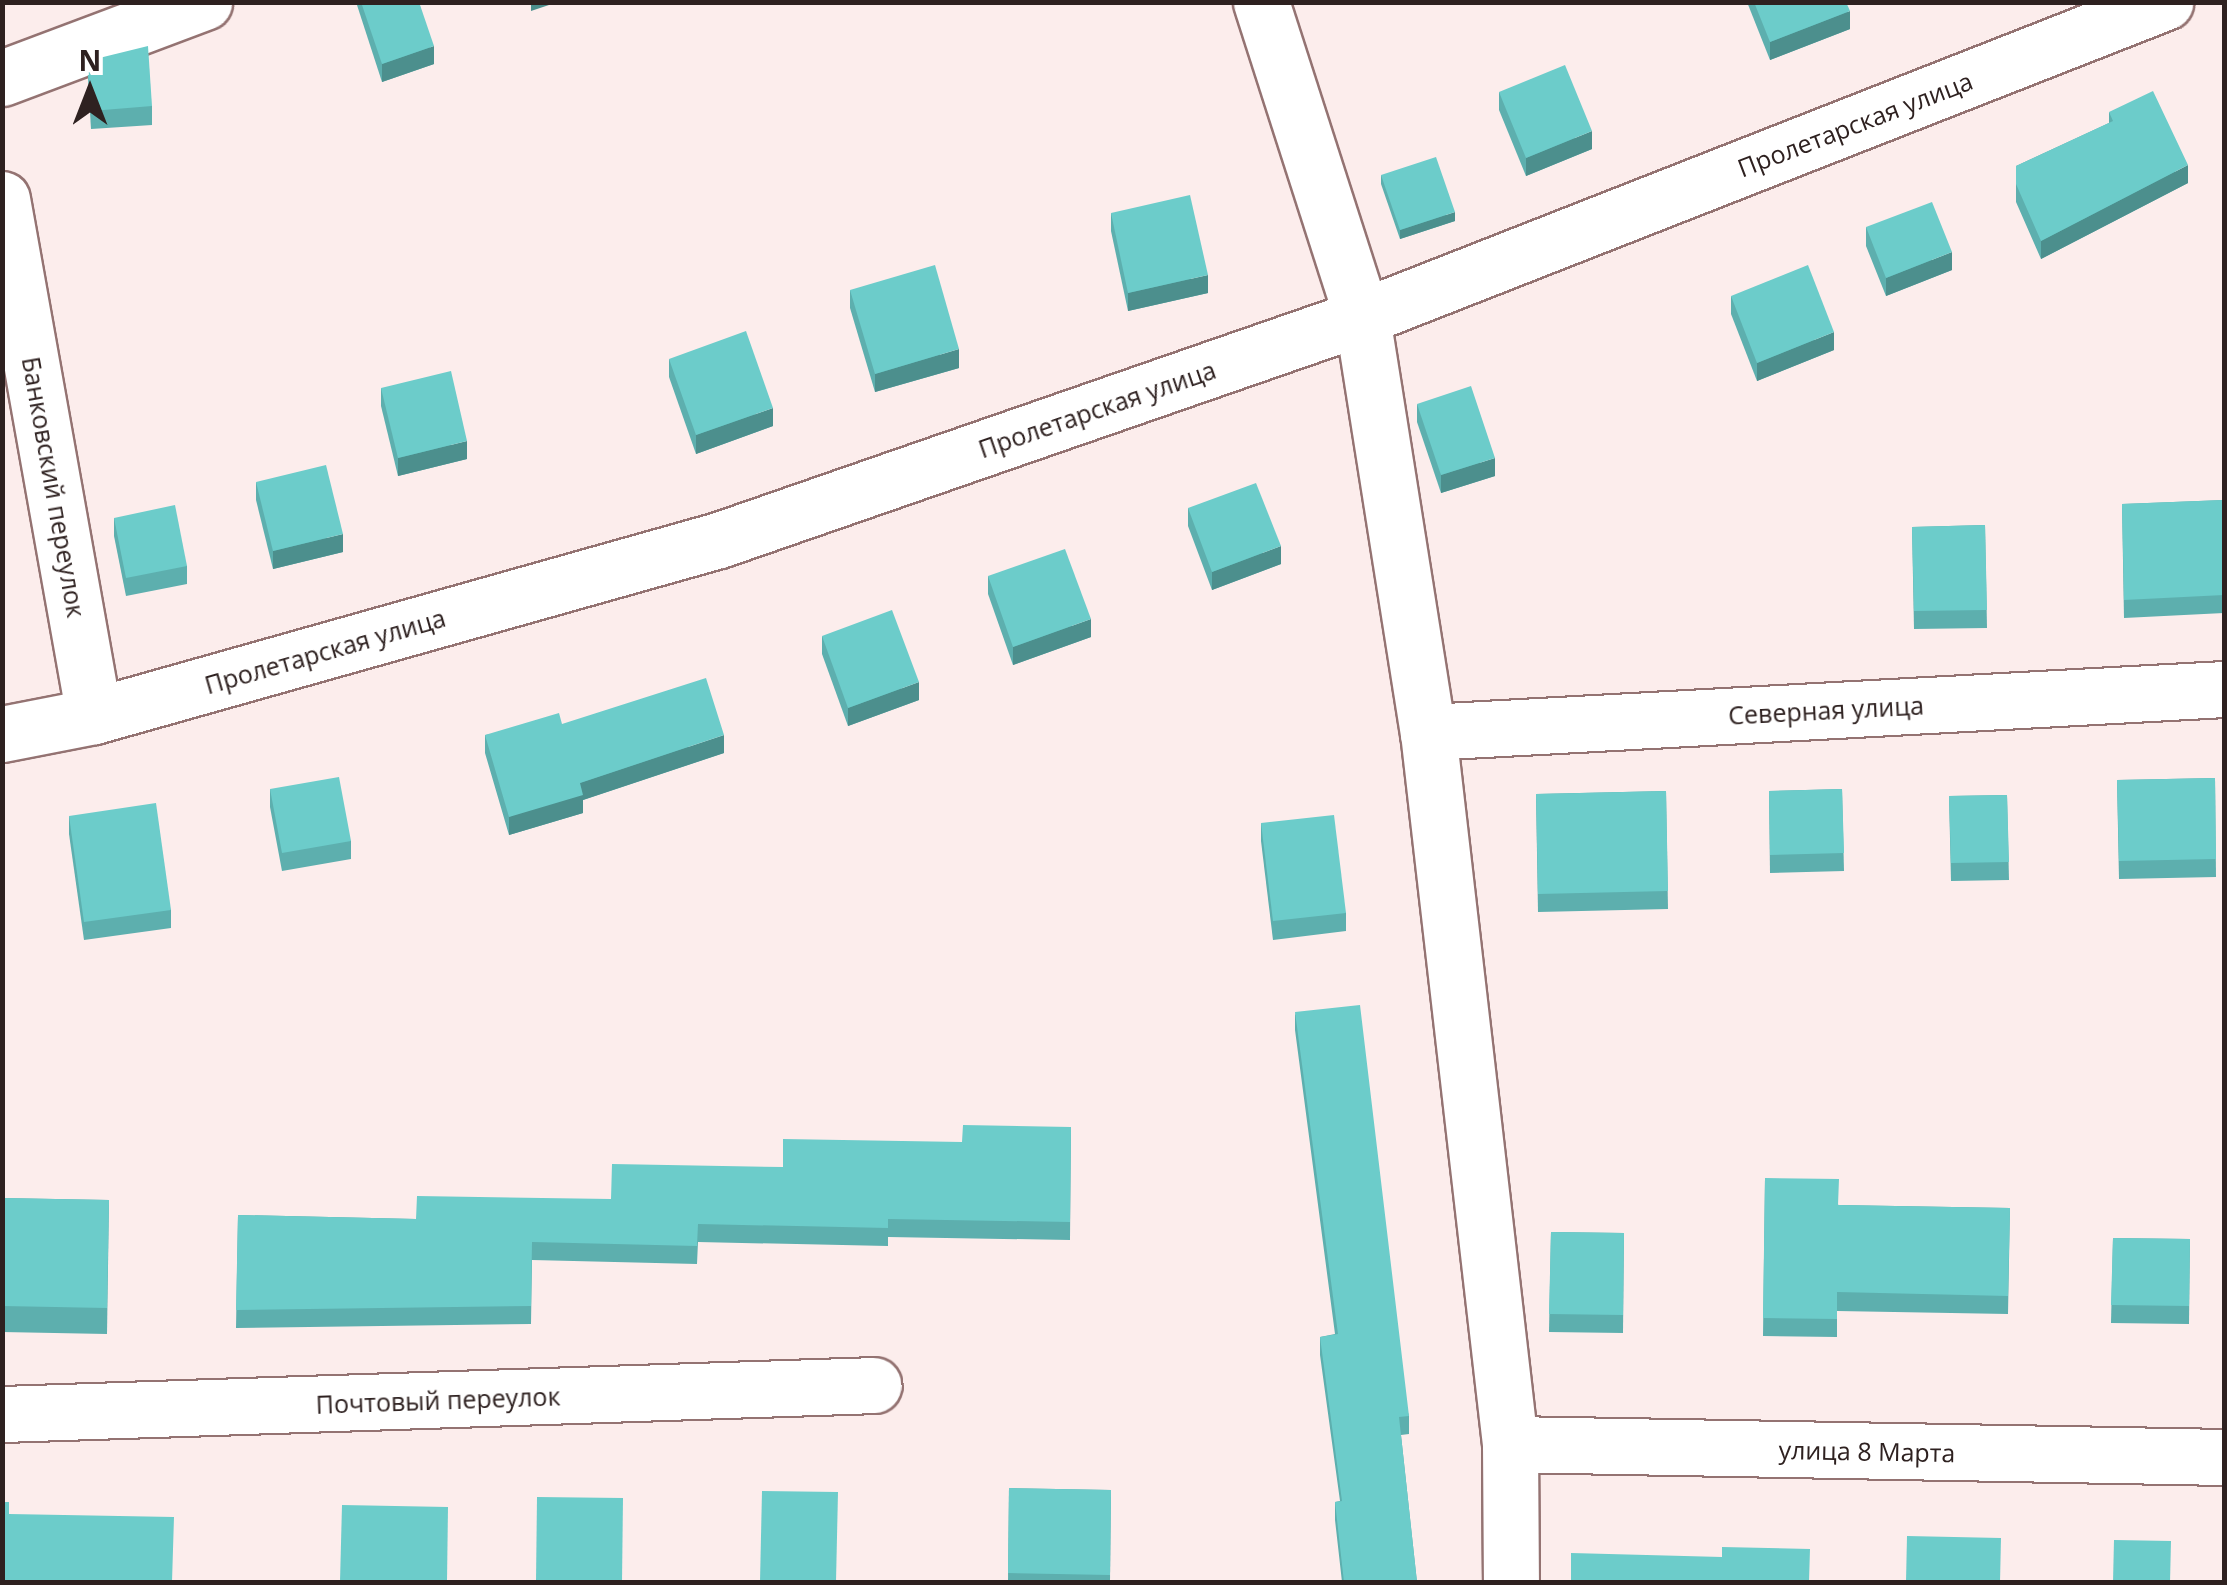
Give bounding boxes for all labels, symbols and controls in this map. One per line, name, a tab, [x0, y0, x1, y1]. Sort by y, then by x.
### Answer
north arrow	[40, 40, 140, 140]
text: N	[79, 41, 101, 79]
street label: Пролетарская улица	[1733, 65, 1977, 183]
street label: Банковский переулок	[16, 354, 92, 620]
street label: Пролетарская улица	[974, 354, 1220, 464]
street label: Пролетарская улица	[201, 602, 449, 700]
street label: Северная улица	[1727, 690, 1925, 730]
street label: Почтовый переулок	[315, 1381, 561, 1419]
street label: улица 8 Марта	[1778, 1434, 1956, 1468]

